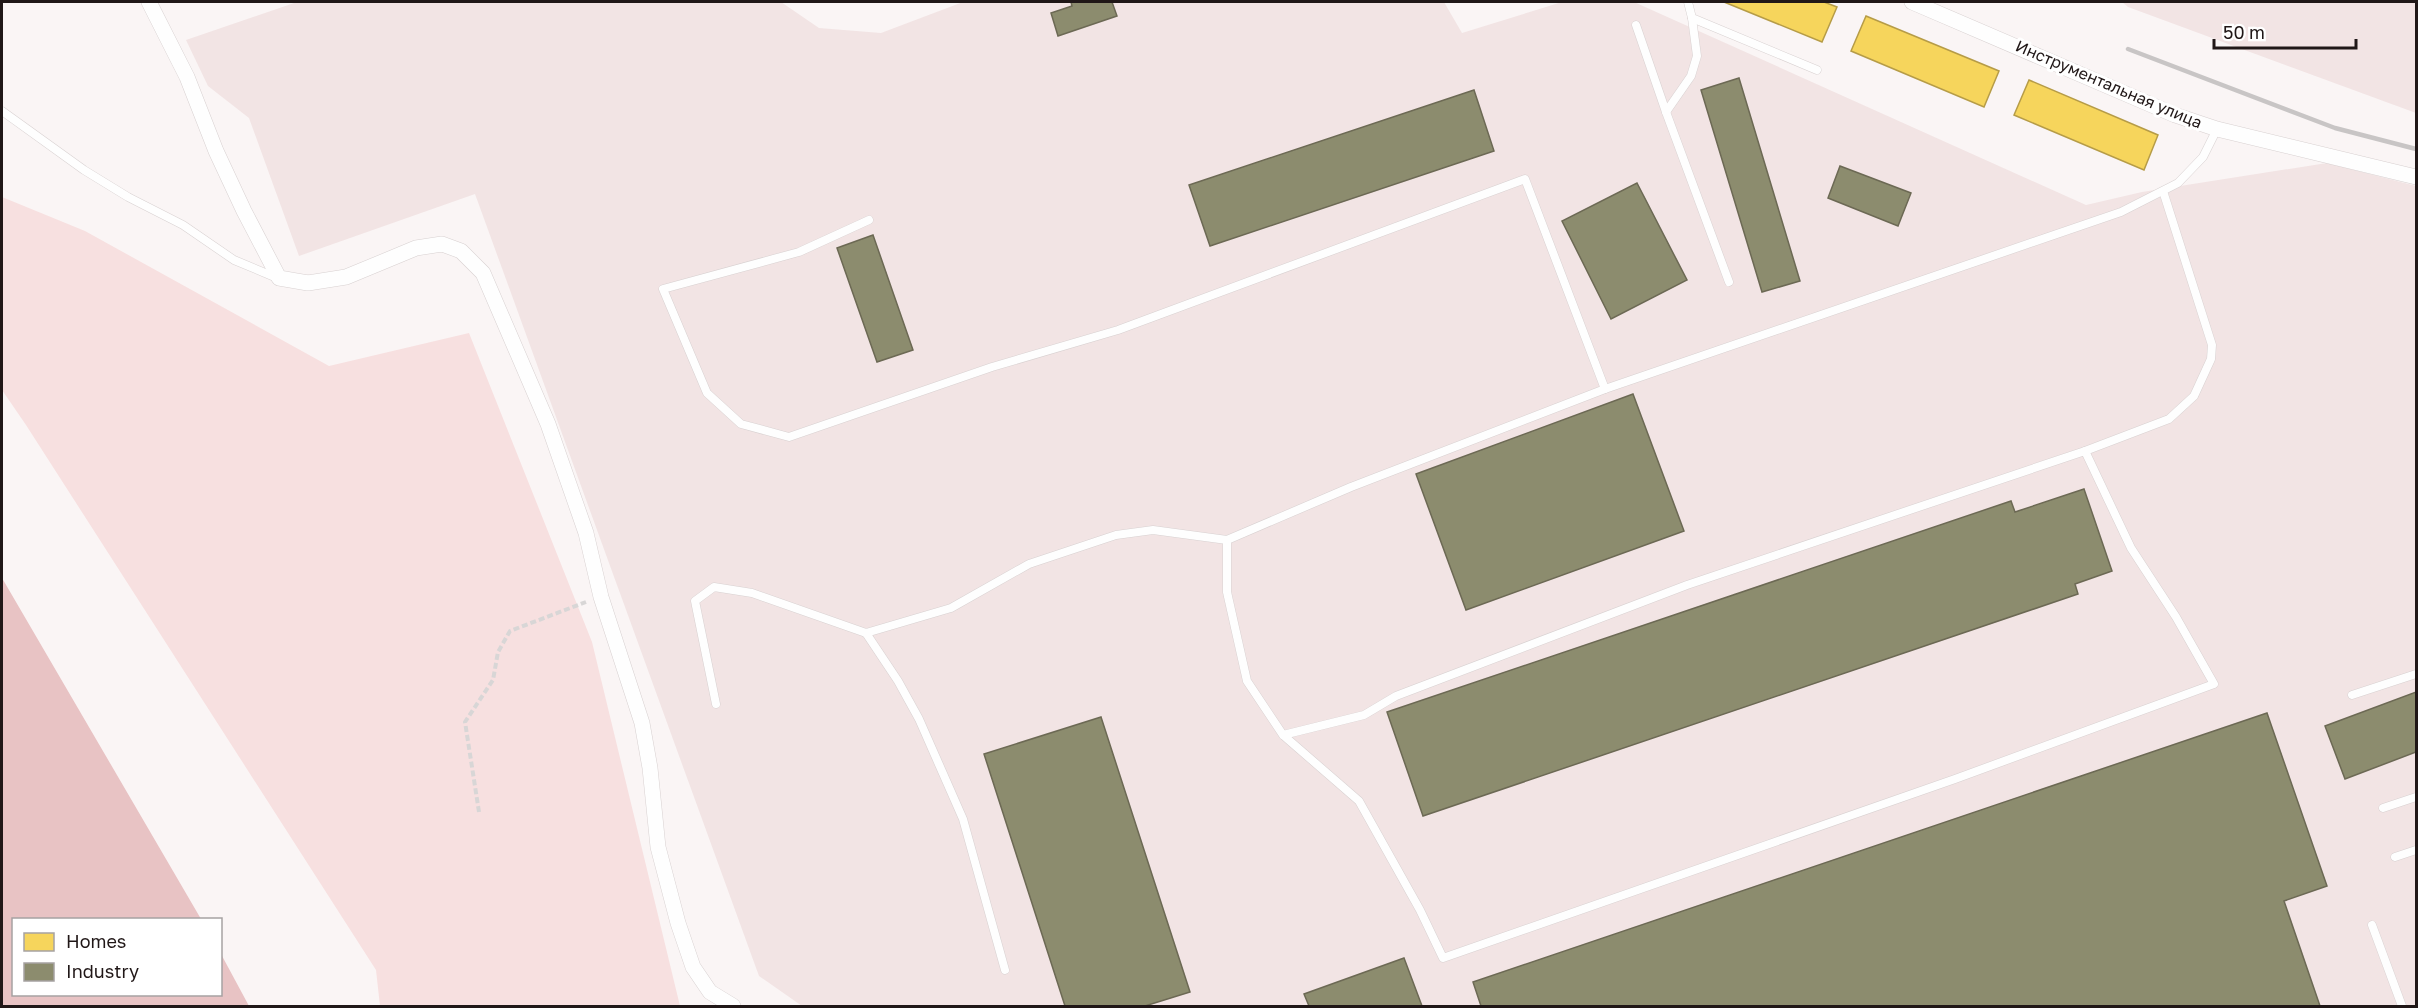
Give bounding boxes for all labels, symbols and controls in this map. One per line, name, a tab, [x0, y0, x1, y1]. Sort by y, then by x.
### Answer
scale bar	[2214, 12, 2356, 50]
text: 50 m	[2223, 21, 2265, 43]
street label: Инструментальная улица	[2013, 36, 2205, 132]
legend	[12, 918, 222, 996]
text: Homes	[66, 930, 126, 952]
text: Industry	[66, 960, 139, 982]

